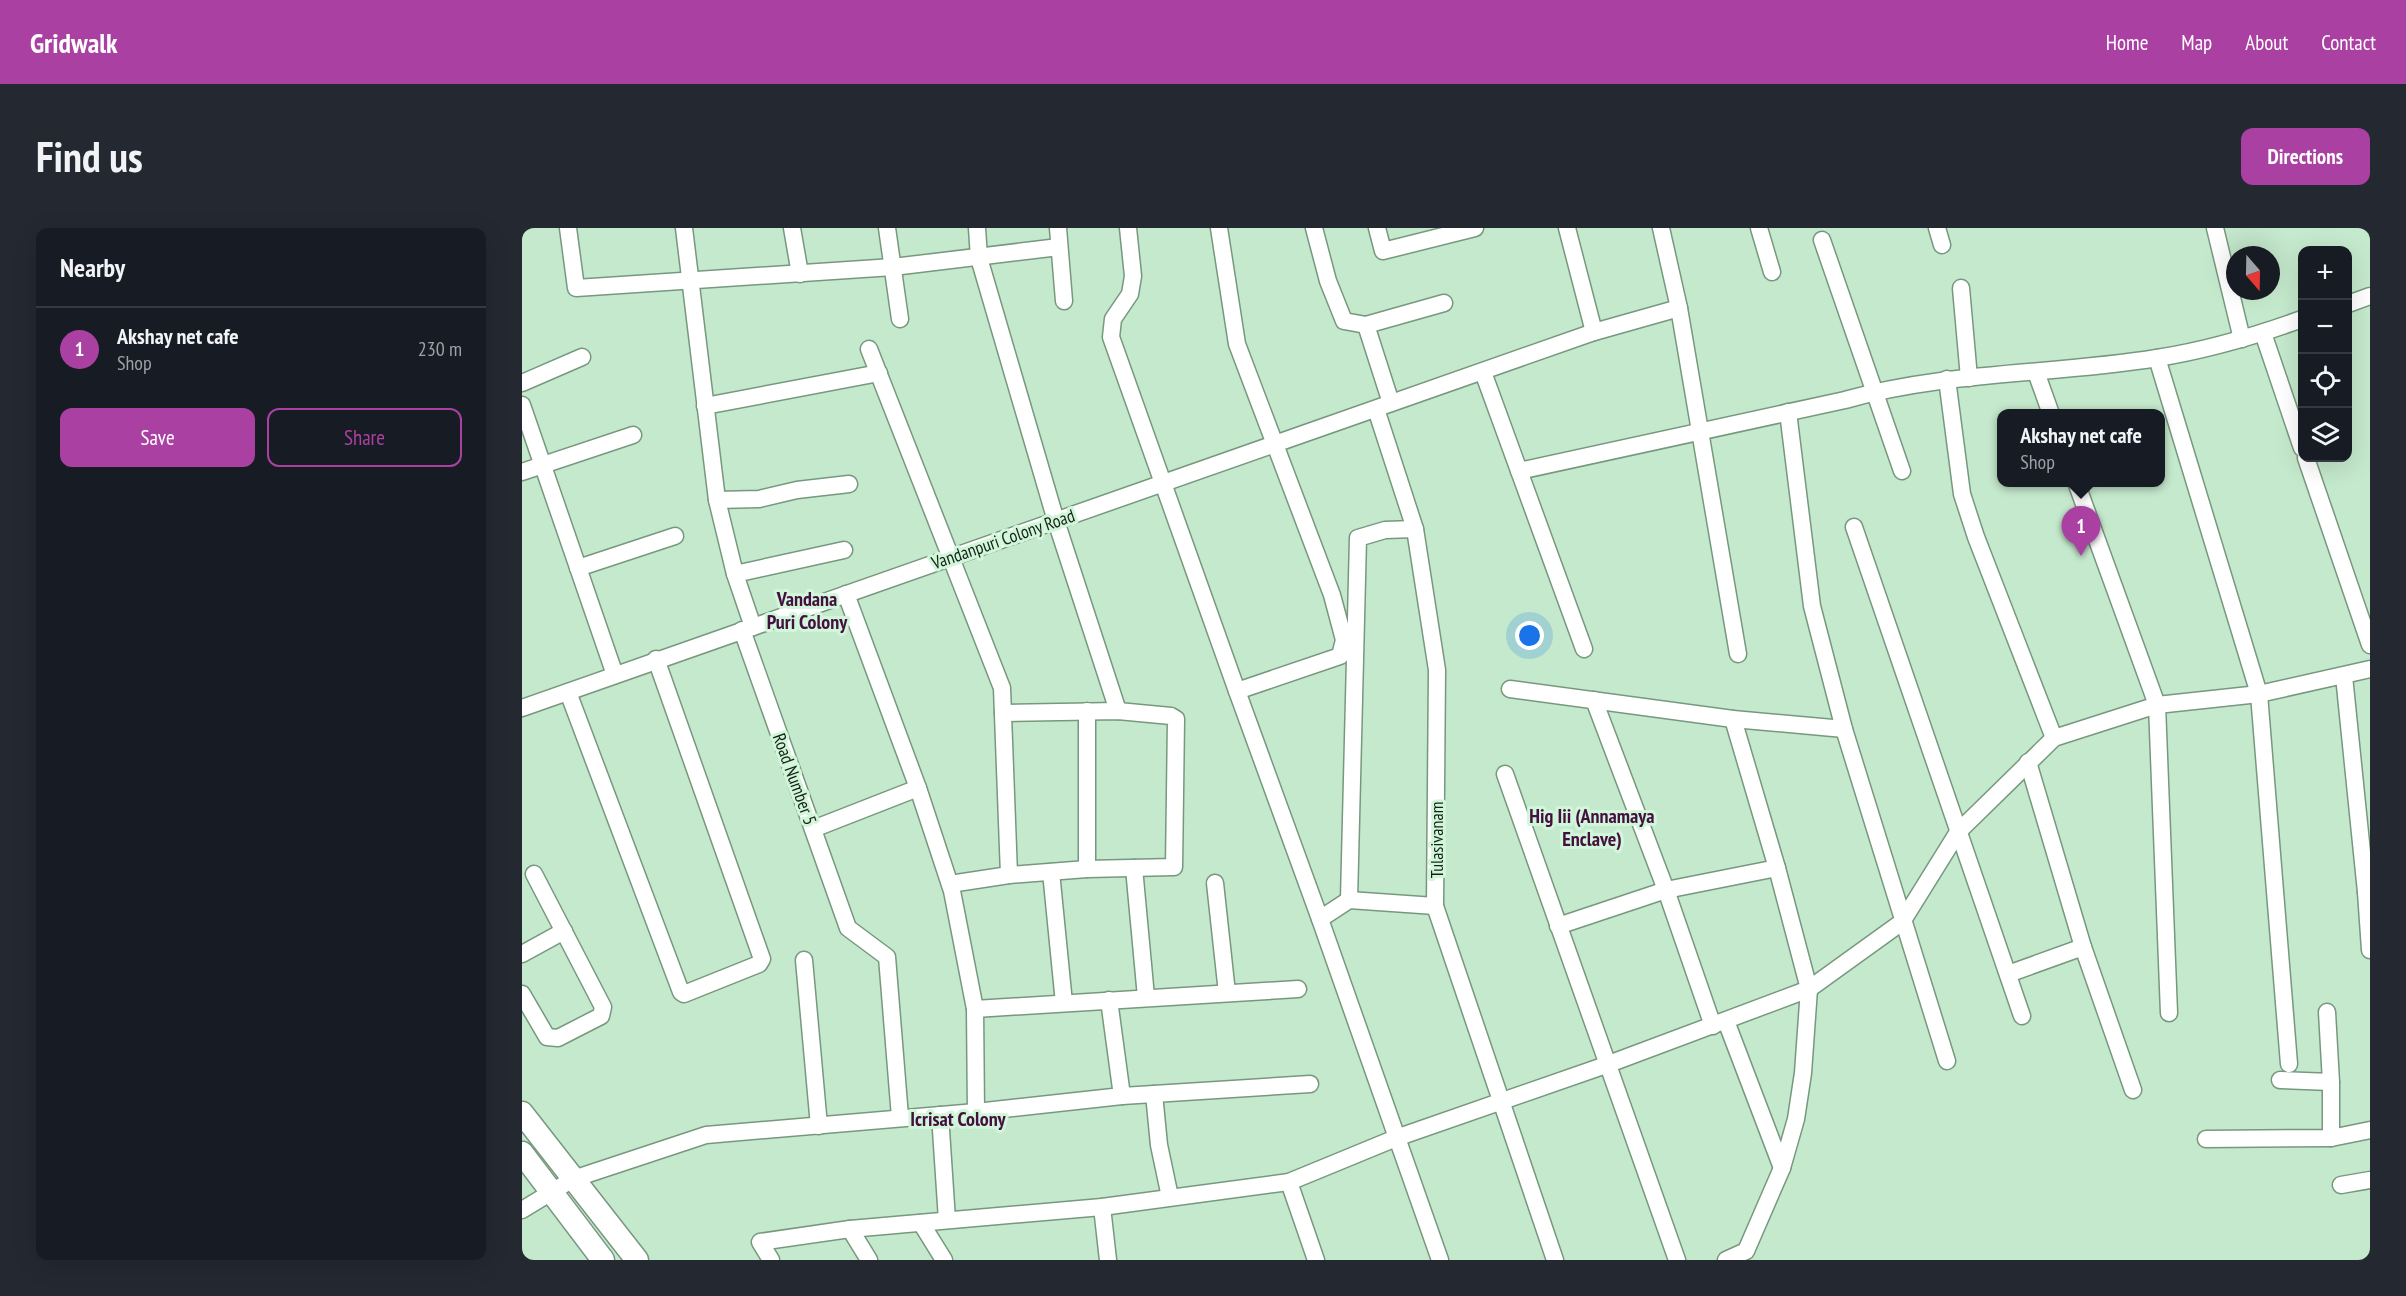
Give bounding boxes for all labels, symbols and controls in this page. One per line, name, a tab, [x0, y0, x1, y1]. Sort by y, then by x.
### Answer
text: Gridwalk	[30, 24, 118, 61]
text: Home	[2106, 29, 2148, 56]
text: Map	[2181, 29, 2212, 56]
text: About	[2245, 29, 2288, 56]
text: Contact	[2321, 29, 2376, 56]
button: Directions	[2241, 128, 2370, 185]
text: Find us	[36, 129, 143, 184]
north arrow	[2226, 246, 2280, 300]
map controls	[2298, 246, 2352, 462]
button: +	[2298, 246, 2352, 300]
text: Nearby	[60, 251, 125, 284]
button: −	[2298, 300, 2352, 354]
text: Akshay net cafe	[117, 322, 239, 350]
text: 1	[75, 336, 84, 362]
text: 230 m	[418, 336, 462, 362]
text: Shop	[117, 350, 152, 376]
button: locate	[2298, 354, 2352, 408]
button: Save	[60, 408, 255, 467]
button: Share	[267, 408, 462, 467]
button: layers	[2298, 408, 2352, 462]
popup	[1997, 409, 2165, 487]
text: Akshay net cafe	[2020, 421, 2142, 449]
text: Shop	[2020, 449, 2055, 475]
street label: Vandanpuri Colony Road	[927, 504, 1078, 575]
pin: 1	[2062, 506, 2100, 556]
district label: Vandana Puri Colony	[767, 586, 848, 635]
your location	[1515, 621, 1544, 650]
street label: Road Number 5	[768, 730, 822, 828]
street label: Tulasivanam	[1425, 802, 1448, 878]
district label: Hig Iii (Annamaya Enclave)	[1529, 803, 1655, 852]
district label: Icrisat Colony	[910, 1106, 1007, 1132]

